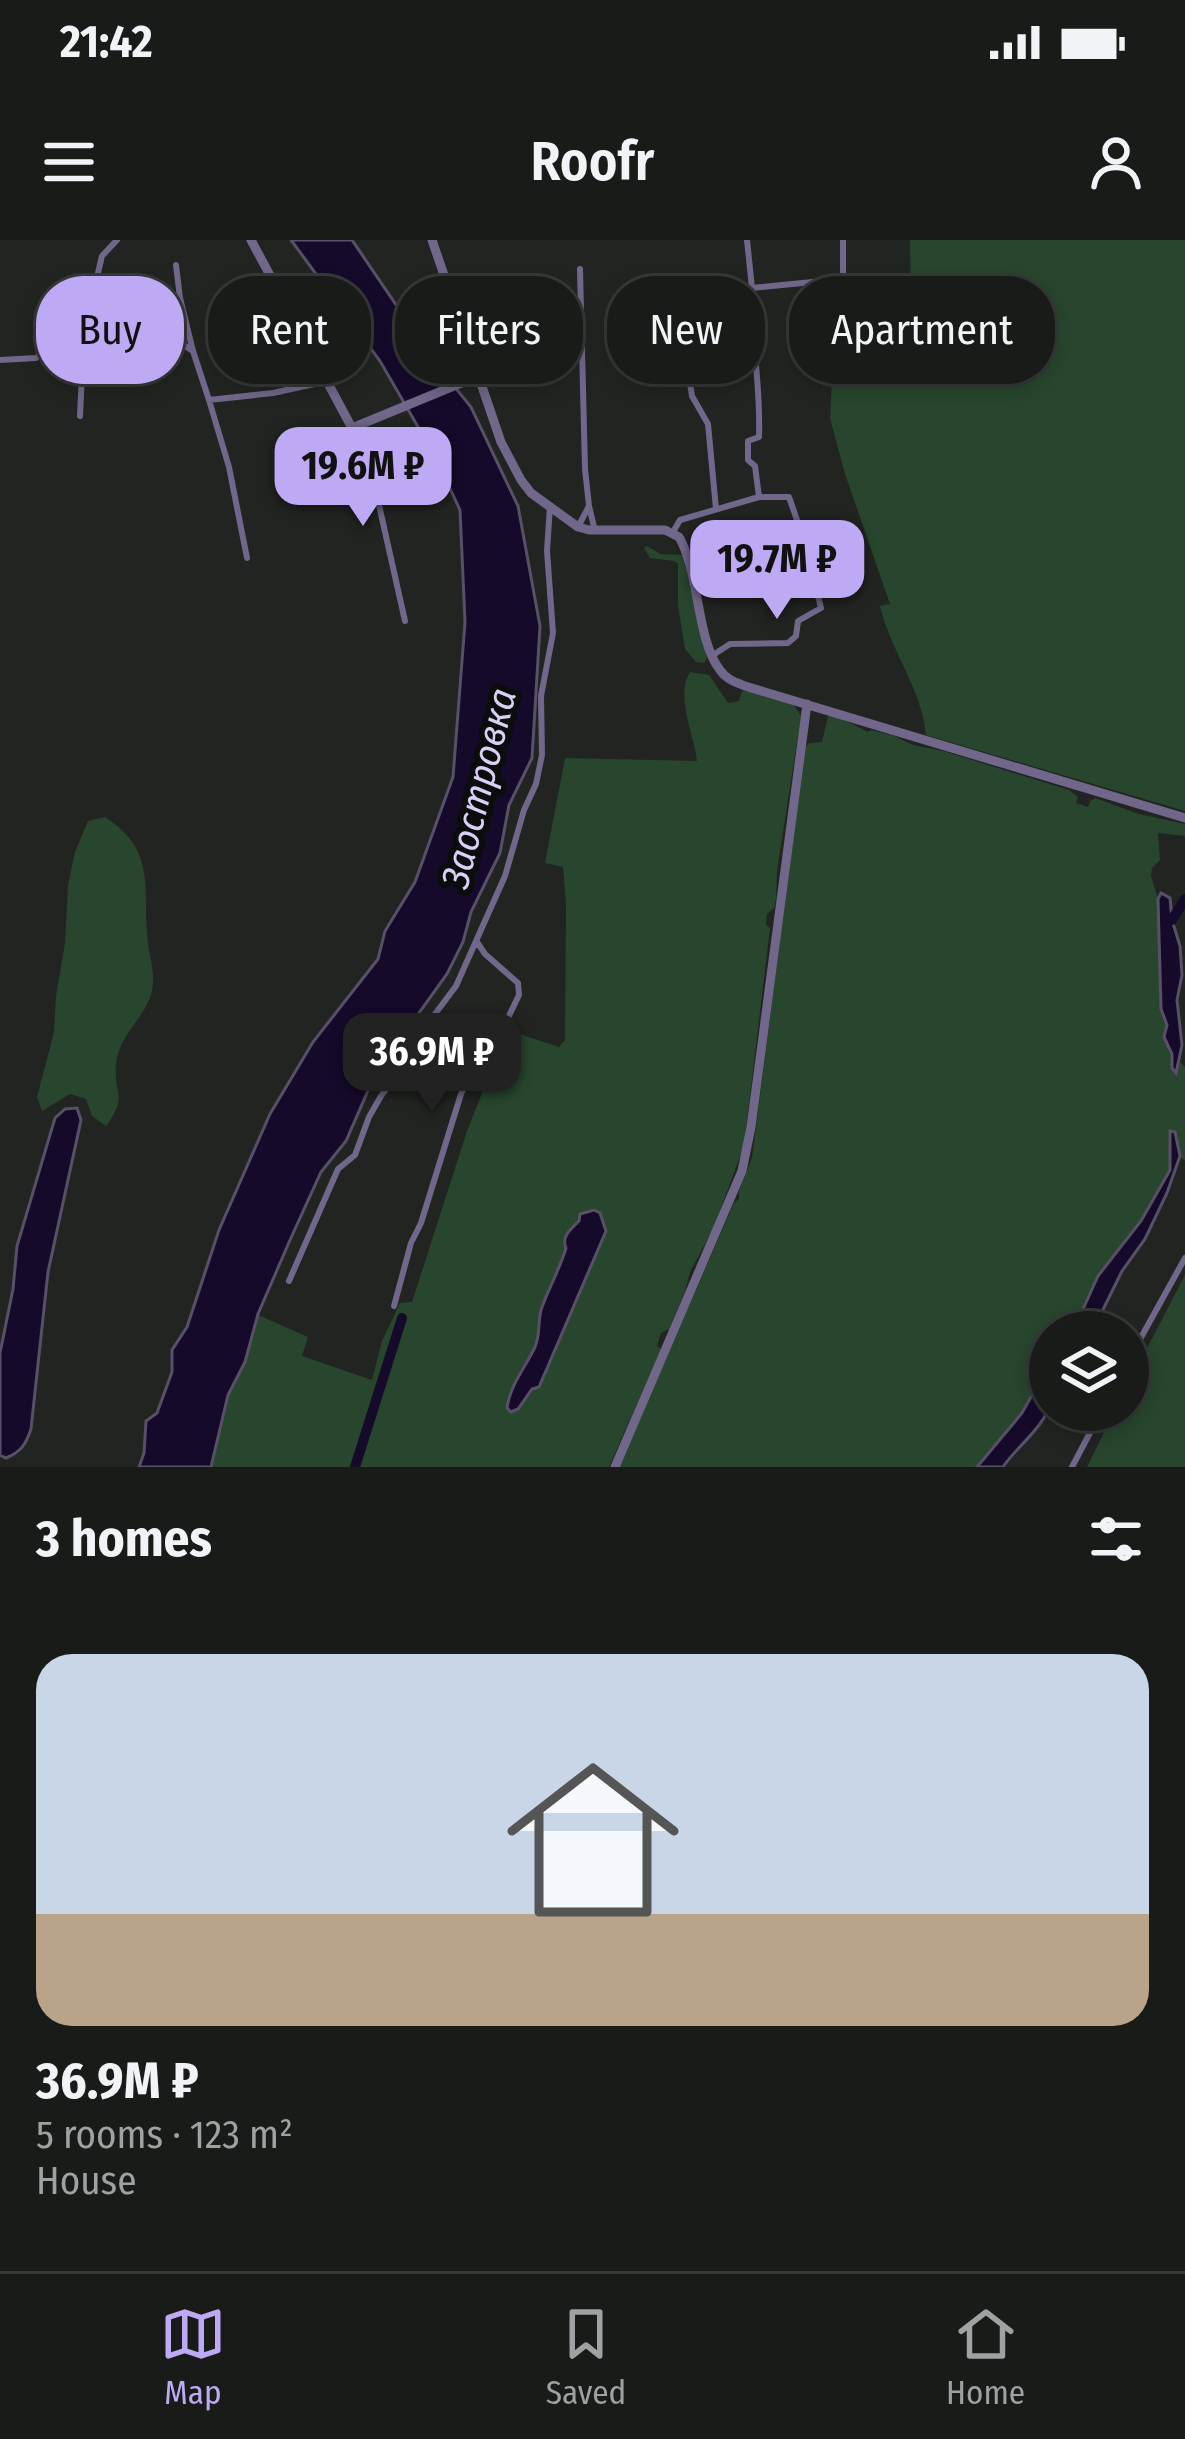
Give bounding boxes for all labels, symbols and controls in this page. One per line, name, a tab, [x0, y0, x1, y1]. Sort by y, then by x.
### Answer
text: 21:42	[60, 15, 153, 69]
icon: menu	[36, 129, 102, 195]
icon: person	[1083, 129, 1149, 195]
text: Roofr	[531, 130, 654, 194]
chip: Buy	[36, 276, 184, 384]
chip: Rent	[208, 276, 371, 384]
chip: Filters	[395, 276, 583, 384]
chip: New	[607, 276, 765, 384]
chip: Apartment	[789, 276, 1055, 384]
pin: 19.6M ₽	[252, 427, 474, 529]
text: 19.6M ₽	[302, 443, 424, 489]
pin: 19.7M ₽	[666, 520, 888, 622]
text: 19.7M ₽	[717, 536, 837, 582]
water label: Заостровка	[432, 684, 526, 894]
pin: 36.9M ₽	[321, 1013, 543, 1115]
text: 36.9M ₽	[370, 1029, 494, 1075]
map controls	[1029, 1311, 1149, 1431]
button: layers	[1029, 1311, 1149, 1431]
icon: filters	[1083, 1506, 1149, 1572]
text: 3 homes	[36, 1508, 212, 1570]
icon: home	[485, 1732, 701, 1948]
text: 36.9M ₽	[36, 2050, 199, 2112]
text: 5 rooms · 123 m²	[36, 2112, 293, 2158]
text: House	[36, 2158, 136, 2204]
tab: Map	[160, 2301, 226, 2413]
tab: Saved	[546, 2301, 626, 2413]
tab: Home	[946, 2301, 1025, 2413]

